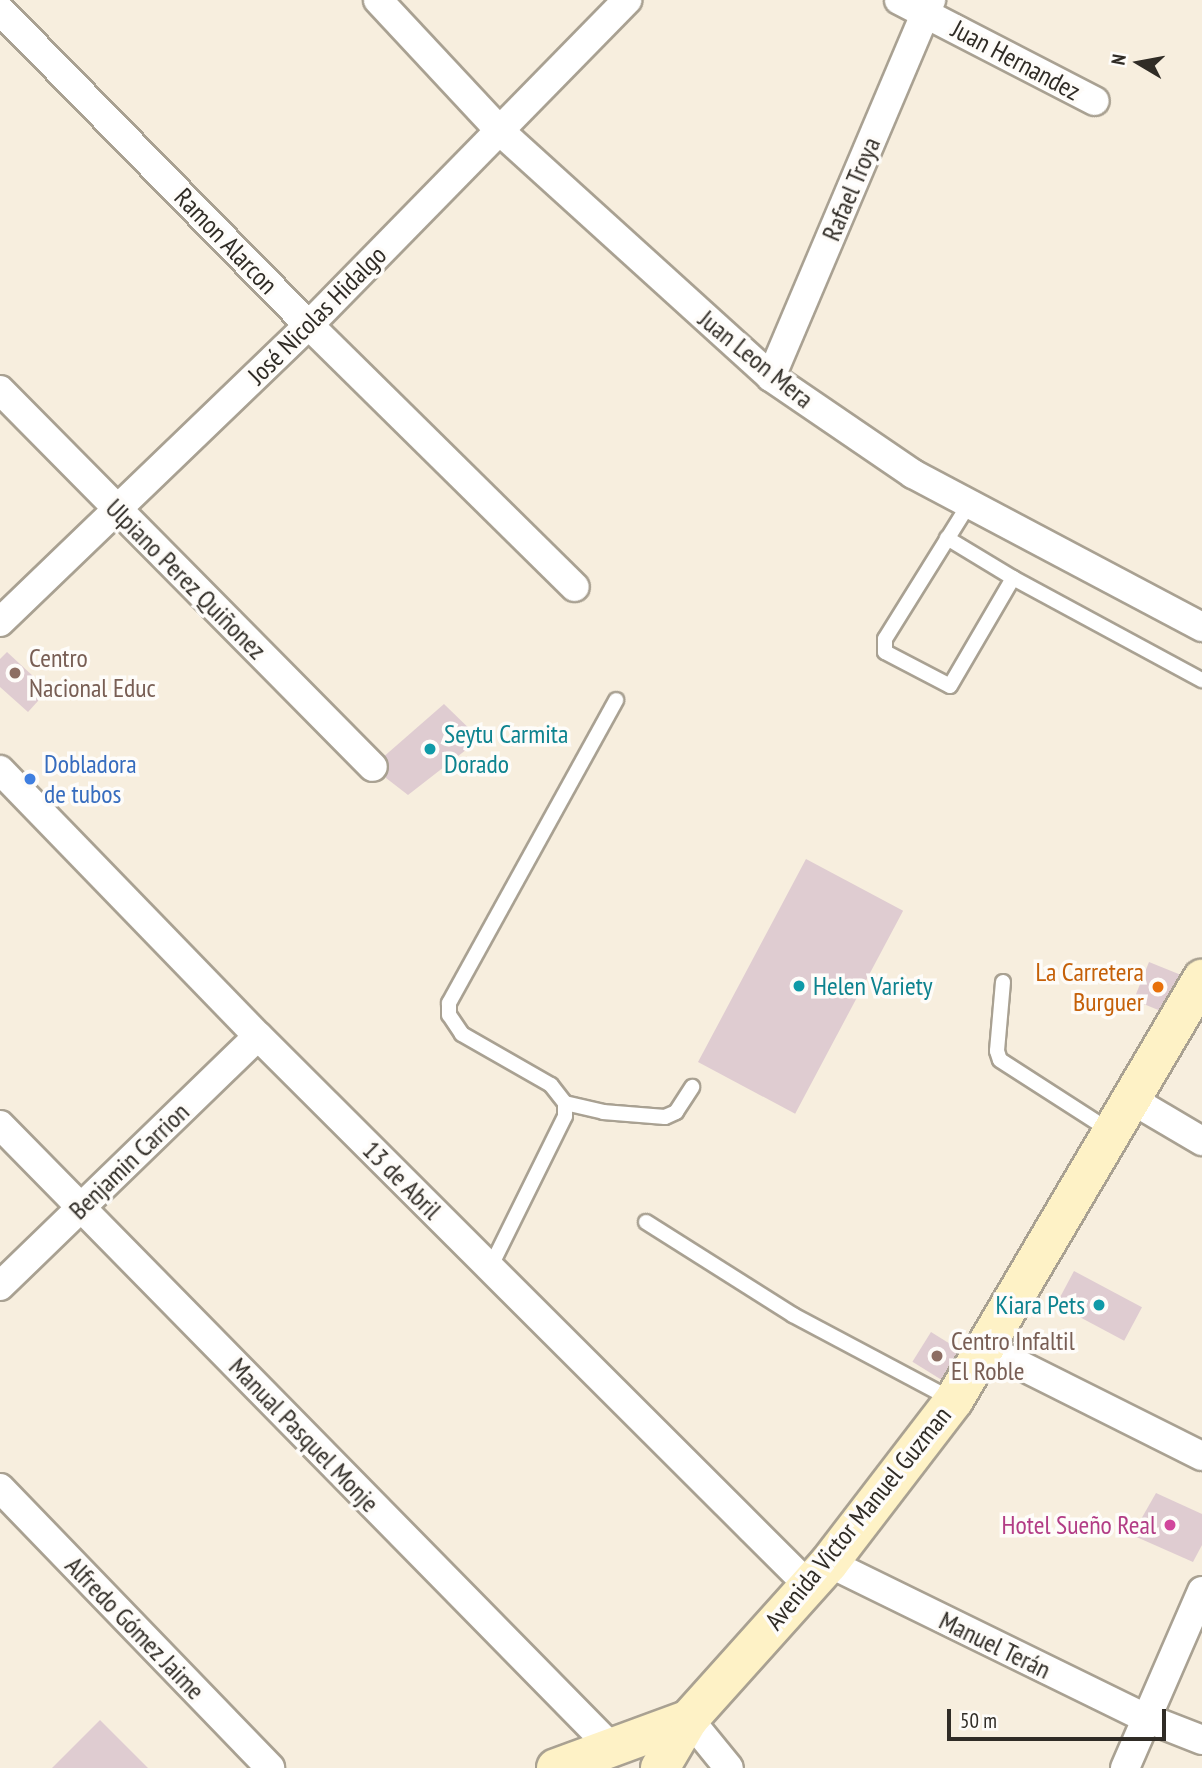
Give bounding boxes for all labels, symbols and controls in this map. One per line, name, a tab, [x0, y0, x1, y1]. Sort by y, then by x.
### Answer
street label: Juan Hernandez	[946, 13, 1086, 107]
north arrow	[1104, 28, 1174, 98]
text: N	[1106, 52, 1131, 66]
street label: Rafael Troya	[815, 132, 887, 246]
street label: Ramon Alarcon	[168, 181, 284, 301]
street label: José Nicolas Hidalgo	[241, 239, 393, 391]
street label: Juan Leon Mera	[693, 303, 819, 415]
street label: Ulpiano Perez Quiñonez	[99, 492, 273, 666]
place label: Centro Nacional Educ	[29, 642, 156, 704]
marker: Centro Nacional Educ	[7, 665, 23, 681]
place label: Seytu Carmita Dorado	[444, 718, 568, 780]
marker: Seytu Carmita Dorado	[422, 741, 438, 757]
place label: Dobladora de tubos	[44, 748, 137, 810]
marker: Dobladora de tubos	[22, 771, 38, 787]
place label: La Carretera Burguer	[1036, 956, 1144, 1018]
place label: Helen Variety	[813, 970, 933, 1002]
marker: Helen Variety	[791, 978, 807, 994]
marker: La Carretera Burguer	[1150, 979, 1166, 995]
street label: Benjamin Carrion	[63, 1096, 195, 1226]
street label: 13 de Abril	[356, 1134, 448, 1226]
place label: Kiara Pets	[995, 1289, 1085, 1321]
marker: Kiara Pets	[1091, 1297, 1107, 1313]
place label: Centro Infaltil El Roble	[951, 1325, 1075, 1386]
marker: Centro Infaltil El Roble	[929, 1348, 945, 1364]
street label: Manual Pasquel Monje	[223, 1351, 385, 1519]
street label: Avenida Victor Manuel Guzman	[758, 1400, 958, 1636]
place label: Hotel Sueño Real	[1002, 1509, 1156, 1541]
marker: Hotel Sueño Real	[1162, 1517, 1178, 1533]
street label: Alfredo Gómez Jaime	[59, 1550, 211, 1706]
street label: Manuel Terán	[934, 1605, 1056, 1685]
scale bar	[950, 1694, 1169, 1738]
text: 50 m	[960, 1707, 997, 1734]

